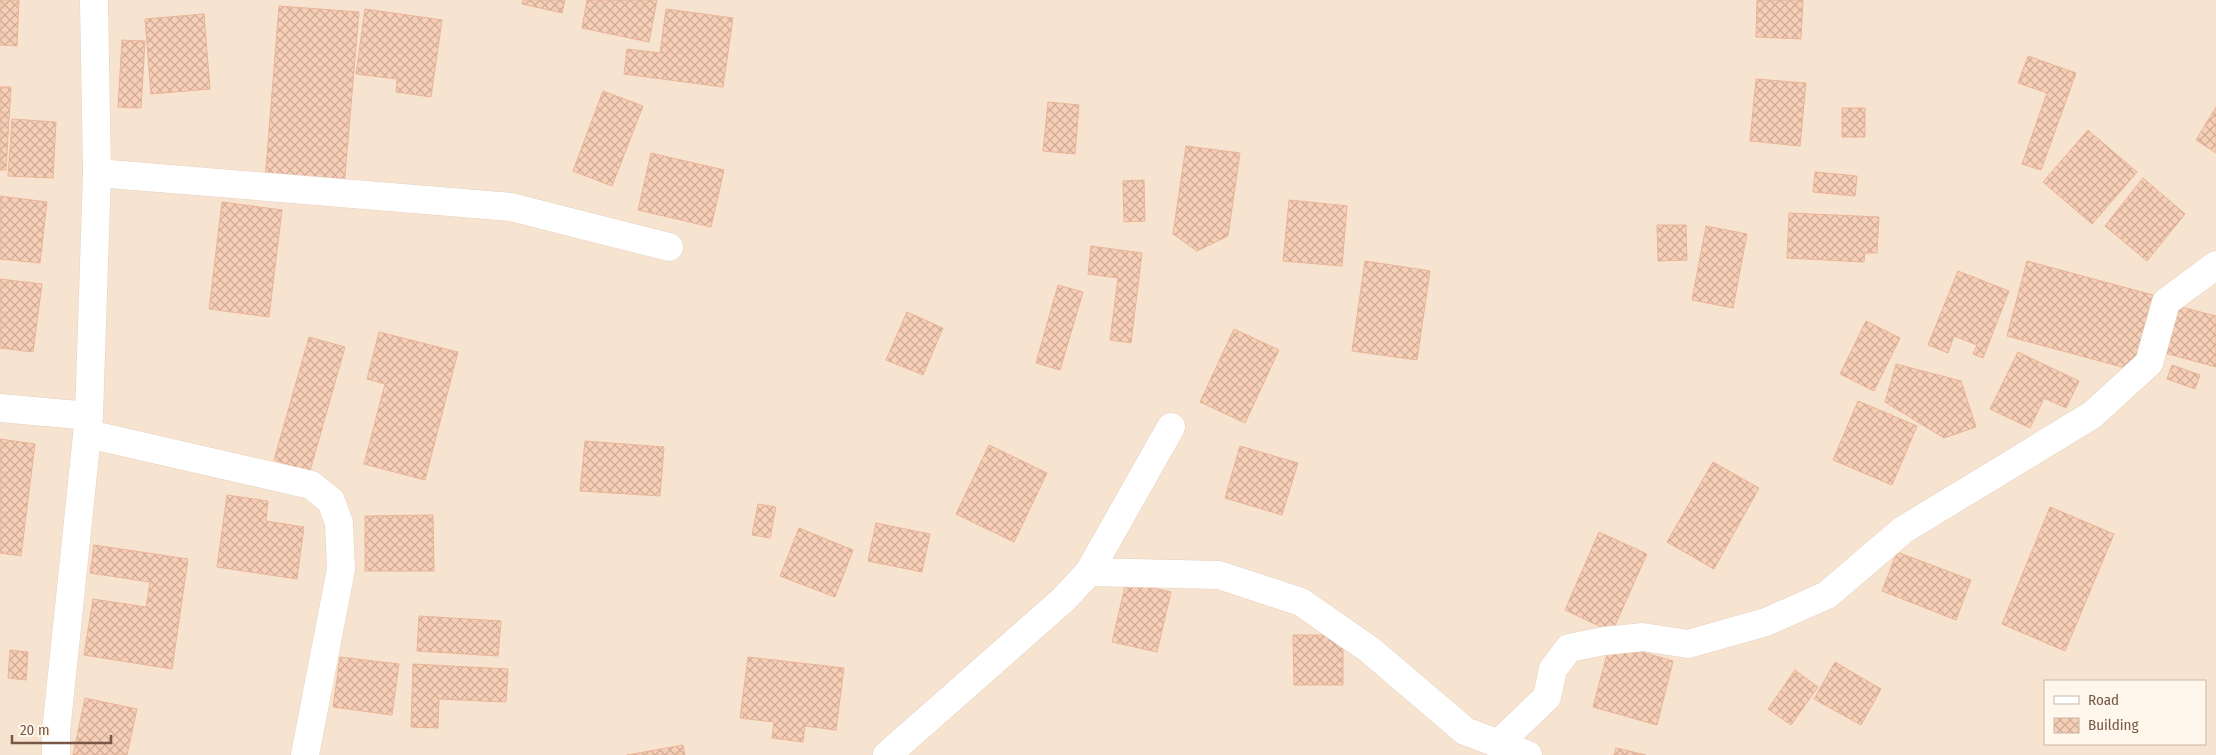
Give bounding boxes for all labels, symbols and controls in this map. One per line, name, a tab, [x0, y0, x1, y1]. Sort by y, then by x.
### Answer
legend	[2044, 680, 2206, 745]
text: Road	[2088, 691, 2119, 709]
scale bar	[12, 712, 111, 744]
text: Building	[2088, 716, 2139, 734]
text: 20 m	[20, 721, 50, 739]

